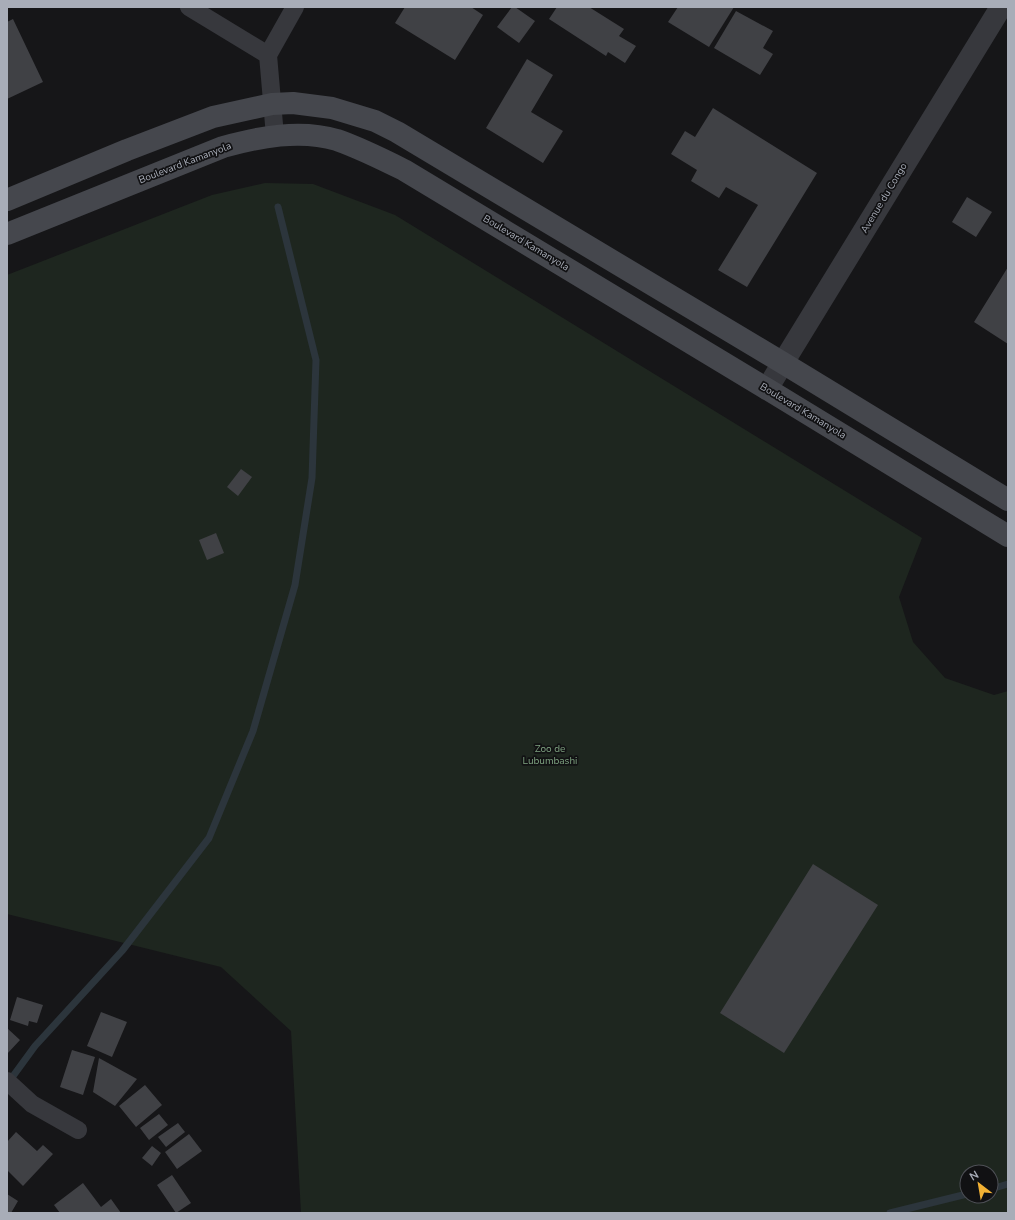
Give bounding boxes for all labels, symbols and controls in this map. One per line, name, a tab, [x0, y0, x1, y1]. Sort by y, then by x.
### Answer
street label: Boulevard Kamanyola	[137, 139, 233, 187]
street label: Avenue du Congo	[857, 160, 911, 236]
street label: Boulevard Kamanyola	[480, 212, 572, 274]
street label: Boulevard Kamanyola	[757, 380, 849, 442]
park label: Zoo de Lubumbashi	[523, 742, 577, 768]
north arrow	[959, 1164, 999, 1204]
text: N	[967, 1167, 981, 1184]

